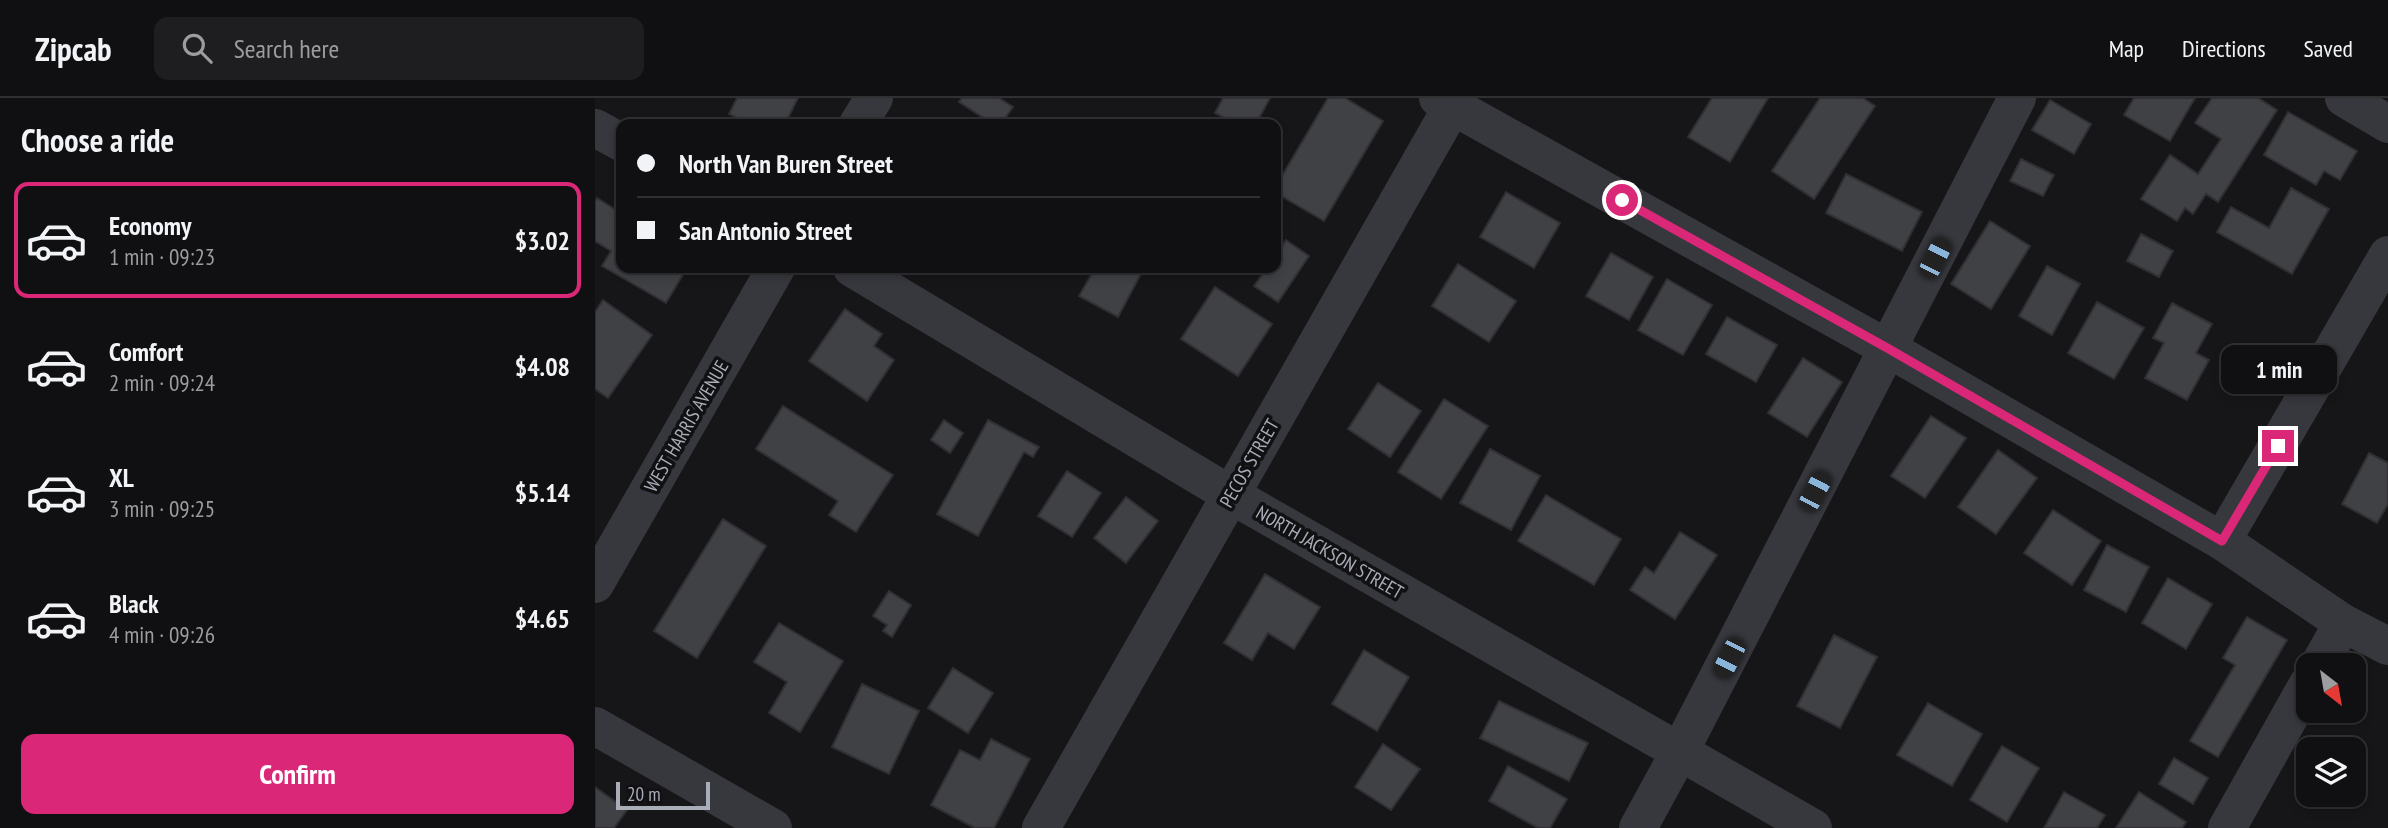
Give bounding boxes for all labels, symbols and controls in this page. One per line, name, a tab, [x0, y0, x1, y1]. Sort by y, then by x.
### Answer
search box	[154, 17, 644, 80]
text: Zipcab	[35, 27, 112, 70]
icon: search	[178, 29, 216, 67]
text: Search here	[234, 32, 339, 65]
text: Map	[2109, 33, 2144, 64]
text: Directions	[2182, 33, 2266, 64]
text: Saved	[2304, 33, 2353, 64]
text: Choose a ride	[21, 119, 174, 161]
text: North Van Buren Street	[679, 147, 893, 180]
route start	[1606, 184, 1638, 216]
icon: car	[25, 209, 88, 272]
text: Economy	[109, 209, 191, 242]
text: San Antonio Street	[679, 214, 852, 247]
text: $3.02	[515, 224, 570, 257]
car	[1917, 235, 1954, 281]
text: 1 min · 09:23	[109, 242, 215, 271]
icon: car	[25, 335, 88, 398]
text: Comfort	[109, 335, 183, 368]
callout: 1 min	[2220, 344, 2336, 394]
text: $4.08	[515, 350, 570, 383]
text: 1 min	[2256, 355, 2302, 384]
street label: WEST HARRIS AVENUE	[639, 356, 733, 496]
text: 2 min · 09:24	[109, 368, 215, 397]
street label: PECOS STREET	[1214, 414, 1284, 511]
route end	[2262, 430, 2294, 462]
icon: car	[25, 461, 88, 524]
text: XL	[109, 461, 134, 494]
car	[1796, 468, 1835, 514]
text: $5.14	[515, 476, 570, 509]
text: 3 min · 09:25	[109, 494, 215, 523]
street label: NORTH JACKSON STREET	[1252, 500, 1408, 604]
icon: car	[25, 587, 88, 650]
text: Black	[109, 587, 159, 620]
text: $4.65	[515, 602, 570, 635]
text: 4 min · 09:26	[109, 620, 215, 649]
car	[1711, 635, 1748, 681]
north arrow	[2296, 653, 2366, 723]
map controls	[2296, 653, 2366, 807]
button: Confirm	[21, 734, 574, 814]
button: layers	[2296, 737, 2366, 807]
scale bar	[616, 779, 711, 811]
text: 20 m	[627, 782, 661, 806]

